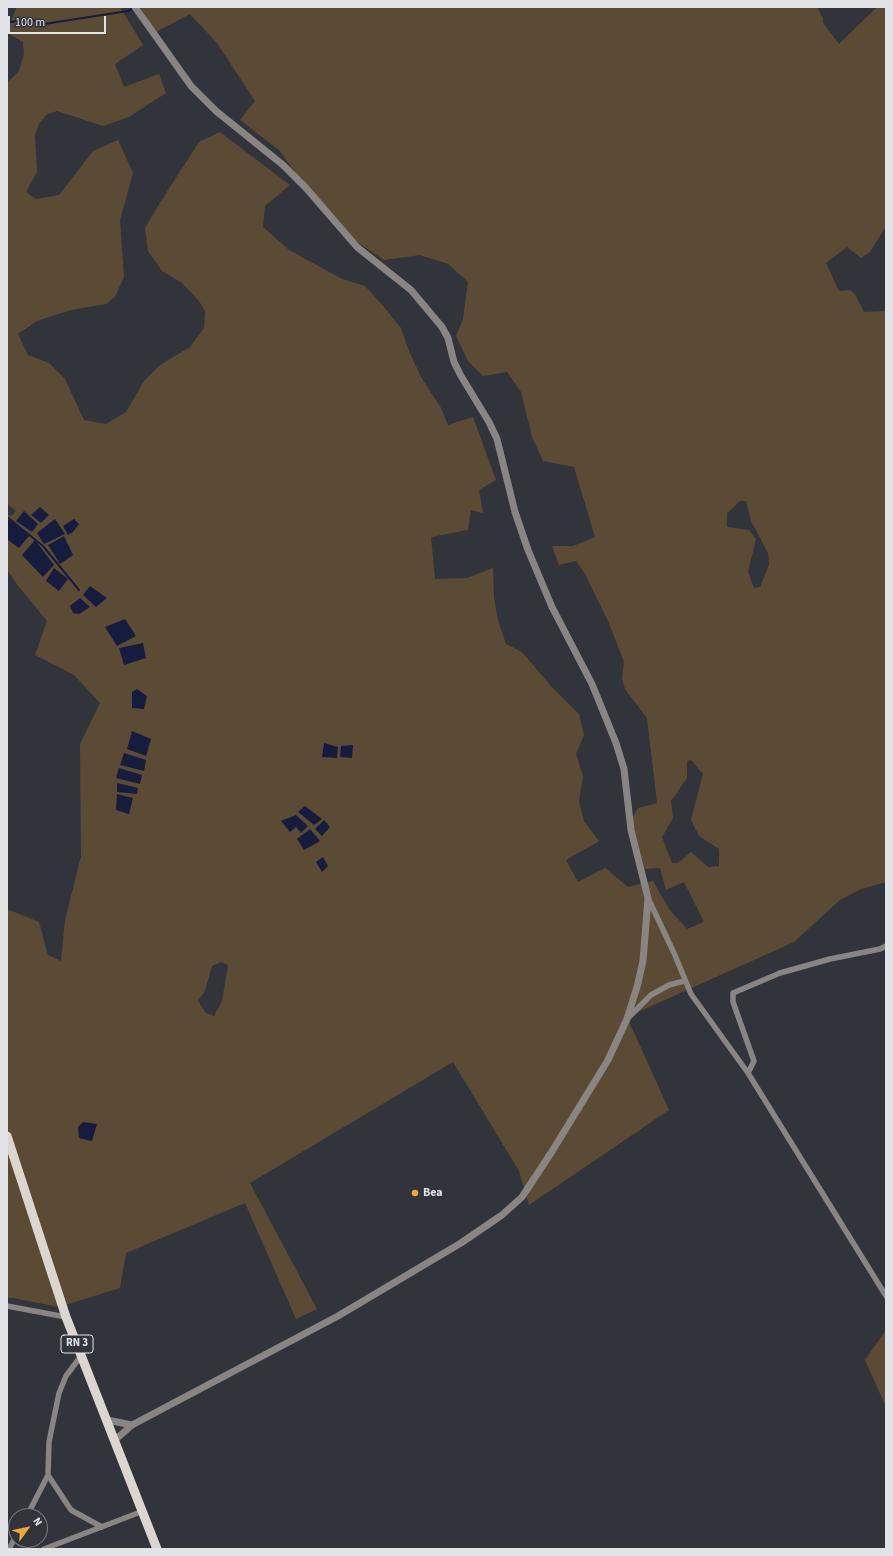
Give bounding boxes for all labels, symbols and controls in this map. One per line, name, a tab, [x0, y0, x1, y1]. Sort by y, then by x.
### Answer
scale bar	[10, 8, 108, 34]
text: 100 m	[15, 14, 45, 31]
place label: Bea	[423, 1186, 443, 1200]
marker: Bea	[410, 1188, 420, 1198]
road number: RN 3	[61, 1335, 93, 1353]
north arrow	[8, 1508, 48, 1548]
text: N	[29, 1515, 46, 1529]

